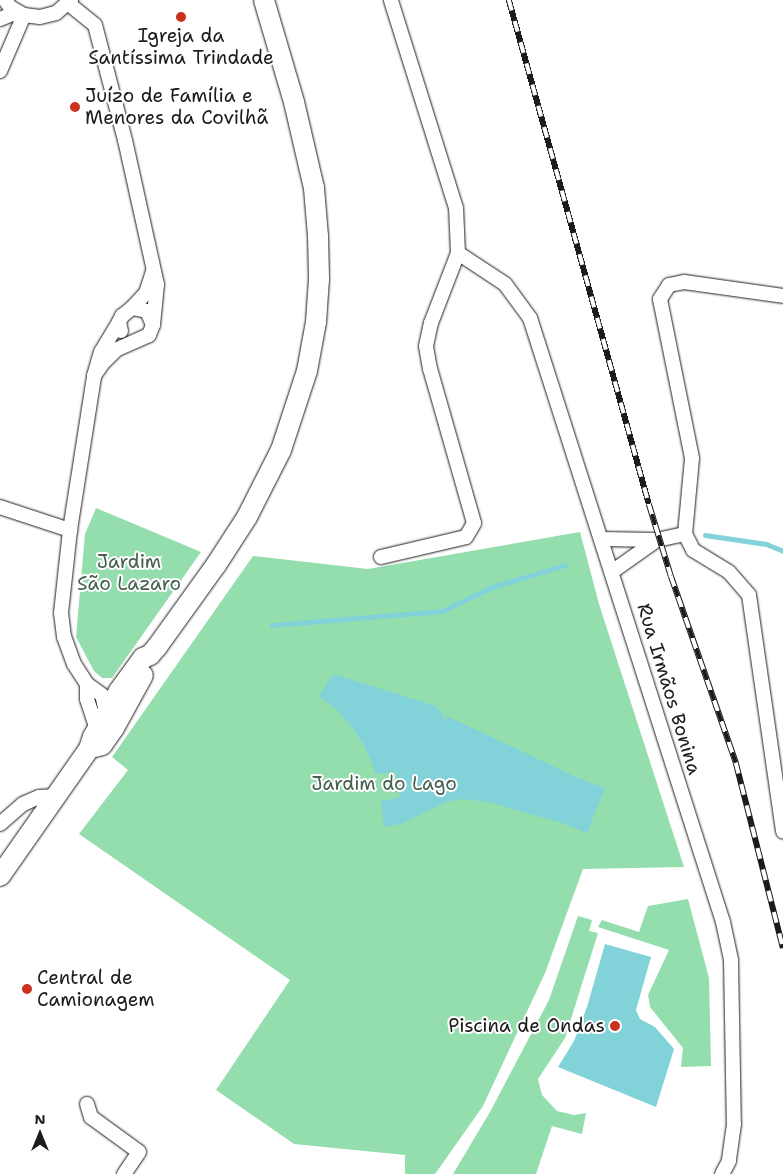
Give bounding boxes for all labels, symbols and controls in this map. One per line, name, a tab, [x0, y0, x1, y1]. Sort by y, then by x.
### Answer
marker: Igreja da Santíssima Trindade	[175, 11, 187, 23]
place label: Igreja da Santíssima Trindade	[88, 25, 274, 69]
place label: Juízo de Família e Menores da Covilhã	[85, 85, 268, 129]
marker: Juízo de Família e Menores da Covilhã	[69, 101, 81, 113]
park label: Jardim São Lazaro	[77, 551, 181, 595]
street label: Rua Irmãos Bonina	[632, 601, 706, 777]
park label: Jardim do Lago	[311, 773, 457, 795]
place label: Central de Camionagem	[37, 967, 155, 1011]
marker: Central de Camionagem	[21, 983, 33, 995]
place label: Piscina de Ondas	[448, 1015, 605, 1037]
marker: Piscina de Ondas	[609, 1020, 621, 1032]
north arrow	[15, 1109, 65, 1159]
text: N	[34, 1110, 46, 1128]

